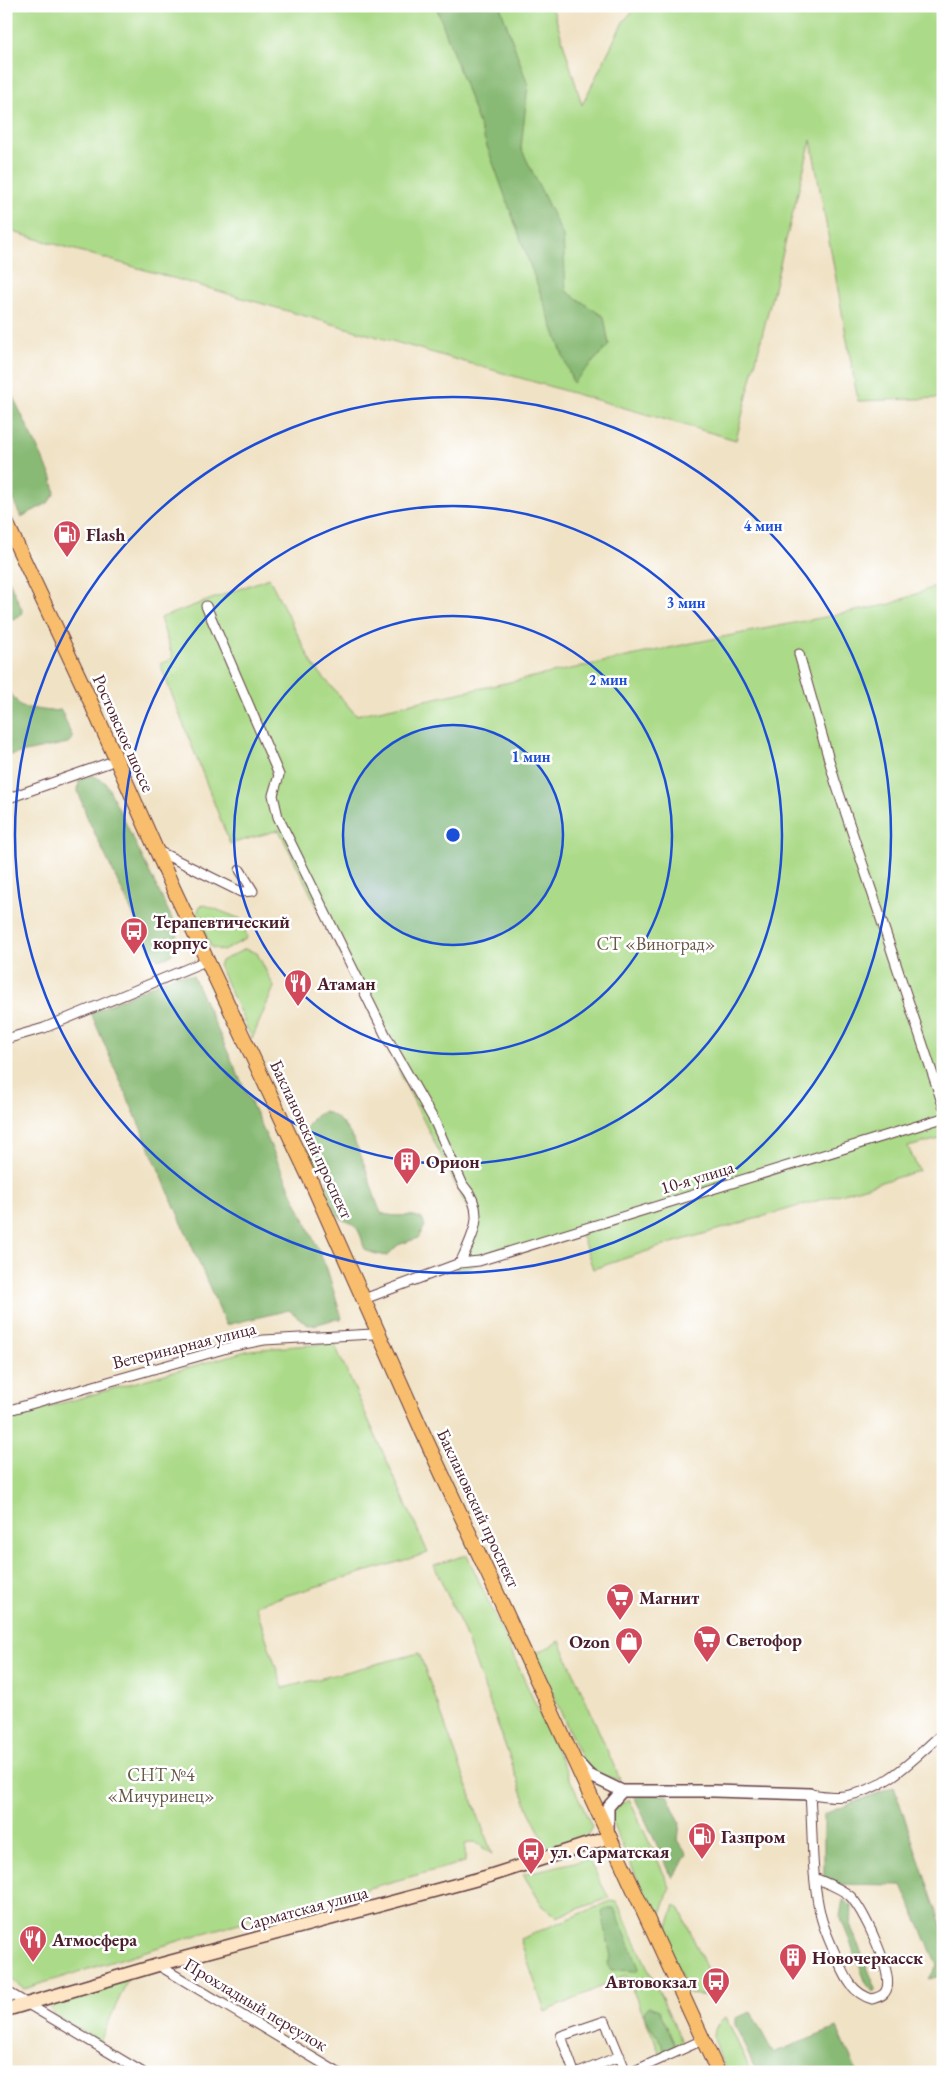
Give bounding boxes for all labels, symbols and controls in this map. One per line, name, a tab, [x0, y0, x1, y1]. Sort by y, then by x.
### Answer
text: 4 мин	[743, 516, 783, 535]
fuel station icon: Flash	[52, 519, 82, 558]
place label: Flash	[86, 523, 125, 546]
text: 3 мин	[666, 593, 706, 612]
text: 2 мин	[588, 670, 628, 689]
street label: Ростовское шоссе	[88, 671, 160, 795]
text: 1 мин	[511, 747, 551, 766]
centre of rings	[444, 826, 462, 844]
place label: Терапевтический корпус	[153, 910, 290, 954]
bus stop icon: Терапевтический корпус	[119, 916, 149, 955]
park label: СТ «Виноград»	[597, 932, 715, 955]
restaurant icon: Атаман	[283, 968, 313, 1007]
place label: Атаман	[316, 972, 376, 995]
street label: Баклановский проспект	[265, 1056, 359, 1223]
building icon: Орион	[392, 1146, 422, 1185]
place label: Орион	[426, 1150, 480, 1173]
street label: 10-я улица	[657, 1155, 737, 1199]
street label: Ветеринарная улица	[110, 1316, 259, 1374]
street label: Баклановский проспект	[432, 1425, 526, 1592]
supermarket icon: Магнит	[605, 1582, 635, 1621]
place label: Магнит	[639, 1586, 699, 1609]
supermarket icon: Светофор	[692, 1624, 722, 1663]
shop icon: Ozon	[614, 1626, 644, 1665]
place label: Светофор	[726, 1628, 802, 1651]
place label: Ozon	[569, 1630, 610, 1653]
park label: СНТ №4 «Мичуринец»	[107, 1763, 215, 1807]
fuel station icon: Газпром	[687, 1821, 717, 1860]
place label: Газпром	[721, 1825, 786, 1848]
bus stop icon: ул. Сарматская	[516, 1836, 546, 1875]
place label: ул. Сарматская	[550, 1840, 670, 1863]
street label: Сарматская улица	[238, 1880, 371, 1936]
restaurant icon: Атмосфера	[18, 1924, 48, 1963]
place label: Атмосфера	[51, 1928, 137, 1951]
building icon: Новочеркасск	[778, 1942, 808, 1981]
place label: Новочеркасск	[812, 1946, 923, 1969]
street label: Прохладный переулок	[180, 1952, 332, 2056]
bus stop icon: Автовокзал	[701, 1966, 731, 2005]
place label: Автовокзал	[604, 1970, 697, 1993]

